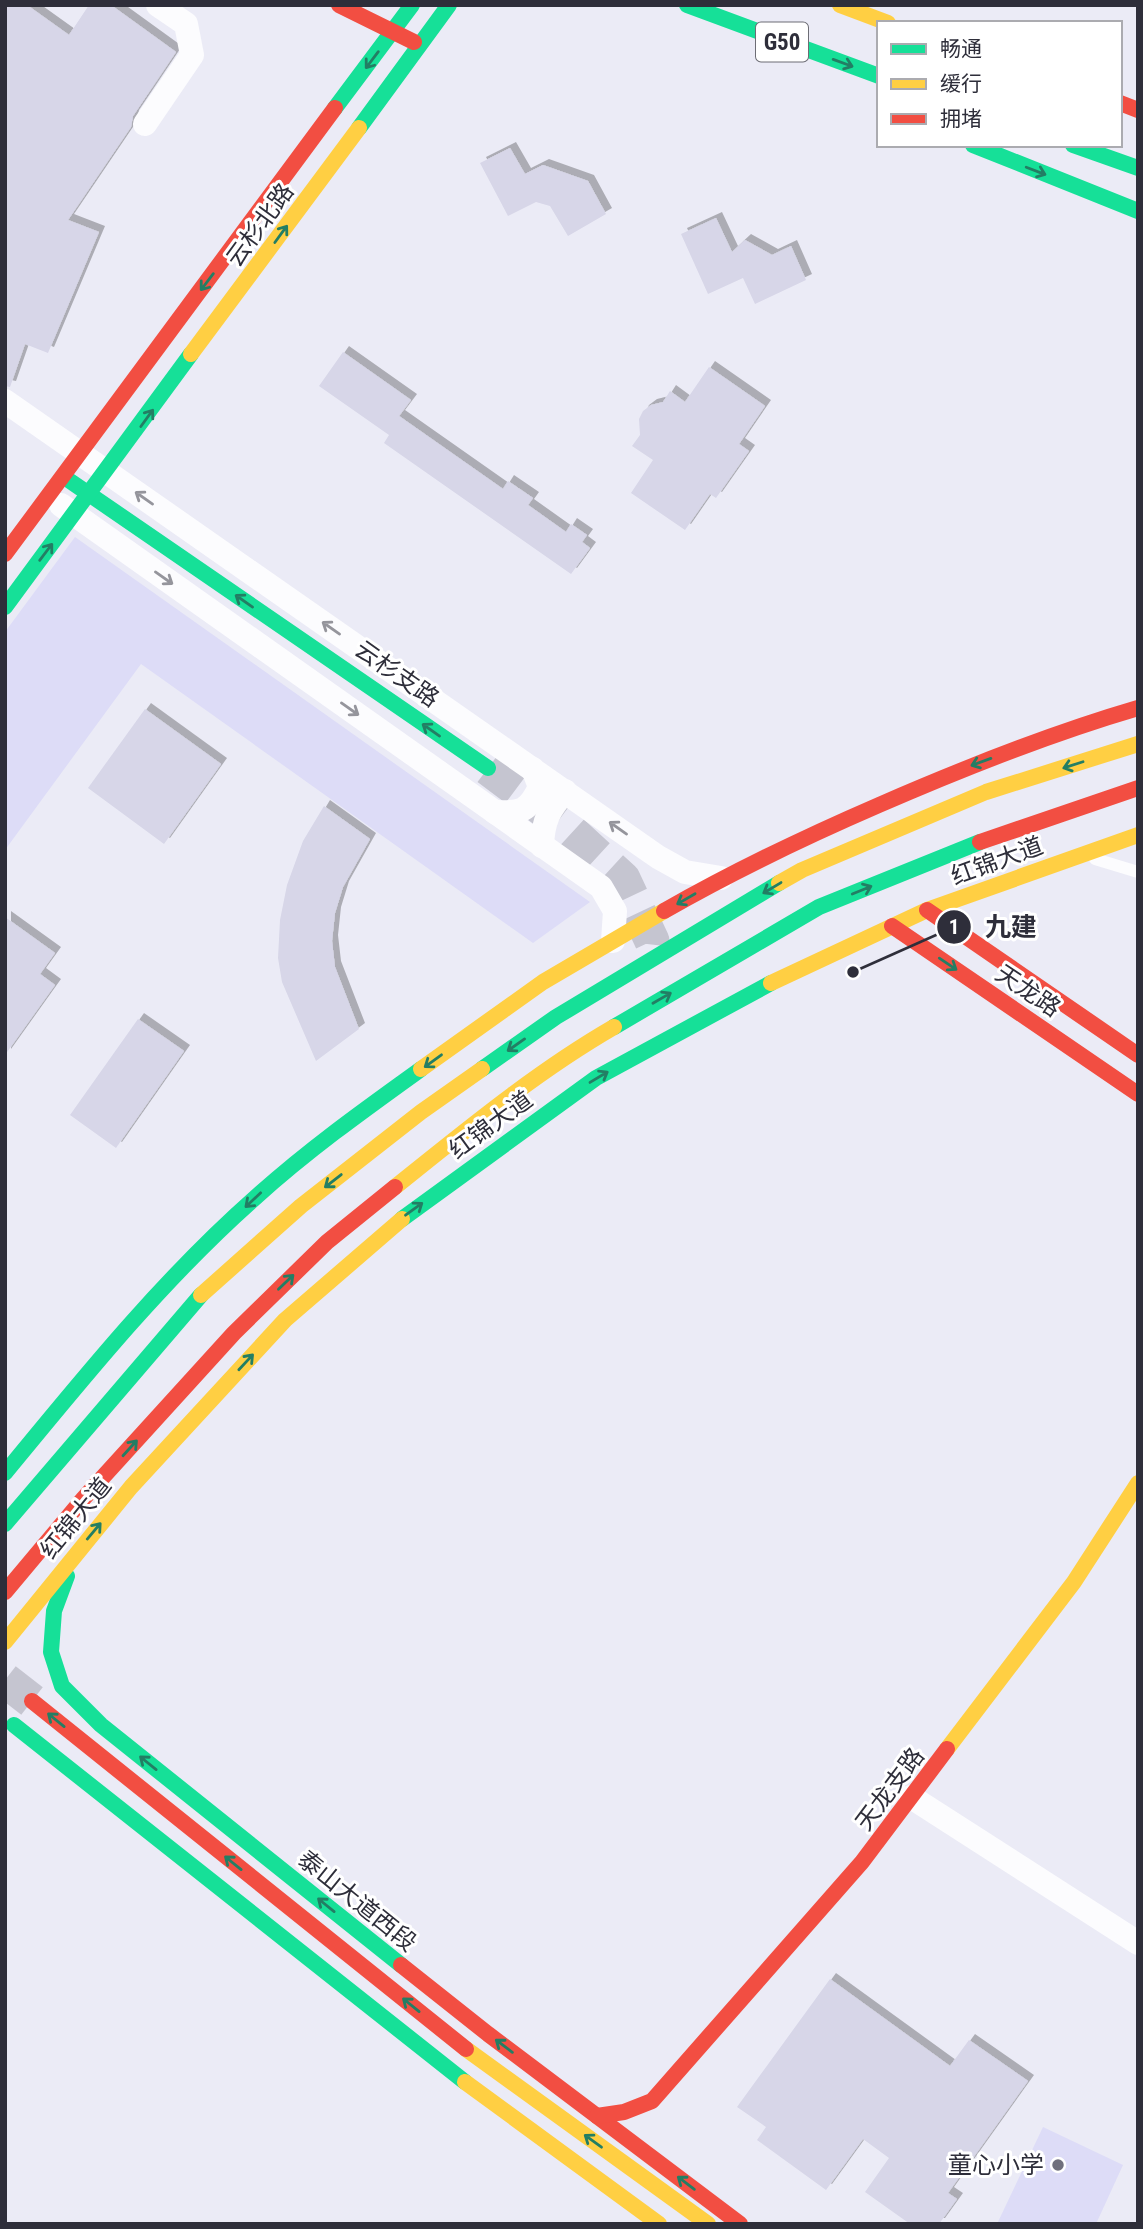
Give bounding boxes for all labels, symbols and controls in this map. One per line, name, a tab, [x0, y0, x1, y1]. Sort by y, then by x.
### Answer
legend	[877, 21, 1122, 147]
road number: G50	[756, 22, 808, 61]
text: 畅通	[940, 37, 982, 61]
one-way arrow	[364, 50, 379, 69]
one-way arrow	[831, 58, 853, 70]
text: 缓行	[940, 72, 982, 96]
text: 拥堵	[940, 107, 982, 131]
one-way arrow	[1024, 166, 1046, 179]
street label: 云杉北路	[220, 178, 300, 272]
one-way arrow	[274, 225, 289, 244]
one-way arrow	[200, 272, 214, 291]
one-way arrow	[139, 409, 154, 427]
one-way arrow	[135, 491, 154, 506]
one-way arrow	[39, 543, 53, 562]
one-way arrow	[154, 571, 173, 585]
one-way arrow	[235, 594, 254, 608]
one-way arrow	[321, 621, 341, 635]
street label: 云杉支路	[350, 635, 444, 713]
one-way arrow	[340, 702, 359, 717]
one-way arrow	[422, 723, 442, 737]
one-way arrow	[970, 756, 992, 769]
one-way arrow	[1062, 759, 1084, 772]
one-way arrow	[609, 821, 628, 835]
street label: 红锦大道	[947, 831, 1047, 891]
one-way arrow	[763, 881, 783, 895]
one-way arrow	[850, 883, 872, 896]
one-way arrow	[676, 892, 696, 906]
callout: 九建	[936, 904, 1051, 951]
text: 九建	[985, 912, 1037, 942]
text: 1	[949, 915, 959, 939]
one-way arrow	[938, 957, 957, 971]
street label: 天龙路	[990, 959, 1066, 1023]
one-way arrow	[652, 991, 672, 1005]
one-way arrow	[507, 1038, 526, 1053]
one-way arrow	[424, 1054, 443, 1068]
one-way arrow	[589, 1070, 609, 1084]
street label: 红锦大道	[444, 1085, 538, 1165]
one-way arrow	[325, 1173, 343, 1188]
one-way arrow	[245, 1192, 262, 1209]
one-way arrow	[404, 1202, 423, 1216]
one-way arrow	[277, 1274, 294, 1291]
one-way arrow	[238, 1353, 254, 1371]
one-way arrow	[122, 1439, 138, 1457]
street label: 红锦大道	[35, 1472, 117, 1564]
one-way arrow	[86, 1523, 102, 1541]
one-way arrow	[47, 1713, 65, 1728]
street label: 天龙支路	[850, 1742, 930, 1836]
one-way arrow	[139, 1755, 158, 1770]
street label: 泰山大道西段	[292, 1845, 422, 1957]
one-way arrow	[225, 1855, 243, 1870]
one-way arrow	[317, 1897, 335, 1912]
one-way arrow	[402, 1997, 420, 2013]
one-way arrow	[495, 2039, 514, 2053]
one-way arrow	[584, 2134, 603, 2148]
place label: 童心小学	[948, 2151, 1044, 2179]
marker: 童心小学	[1050, 2157, 1066, 2173]
one-way arrow	[677, 2175, 696, 2190]

